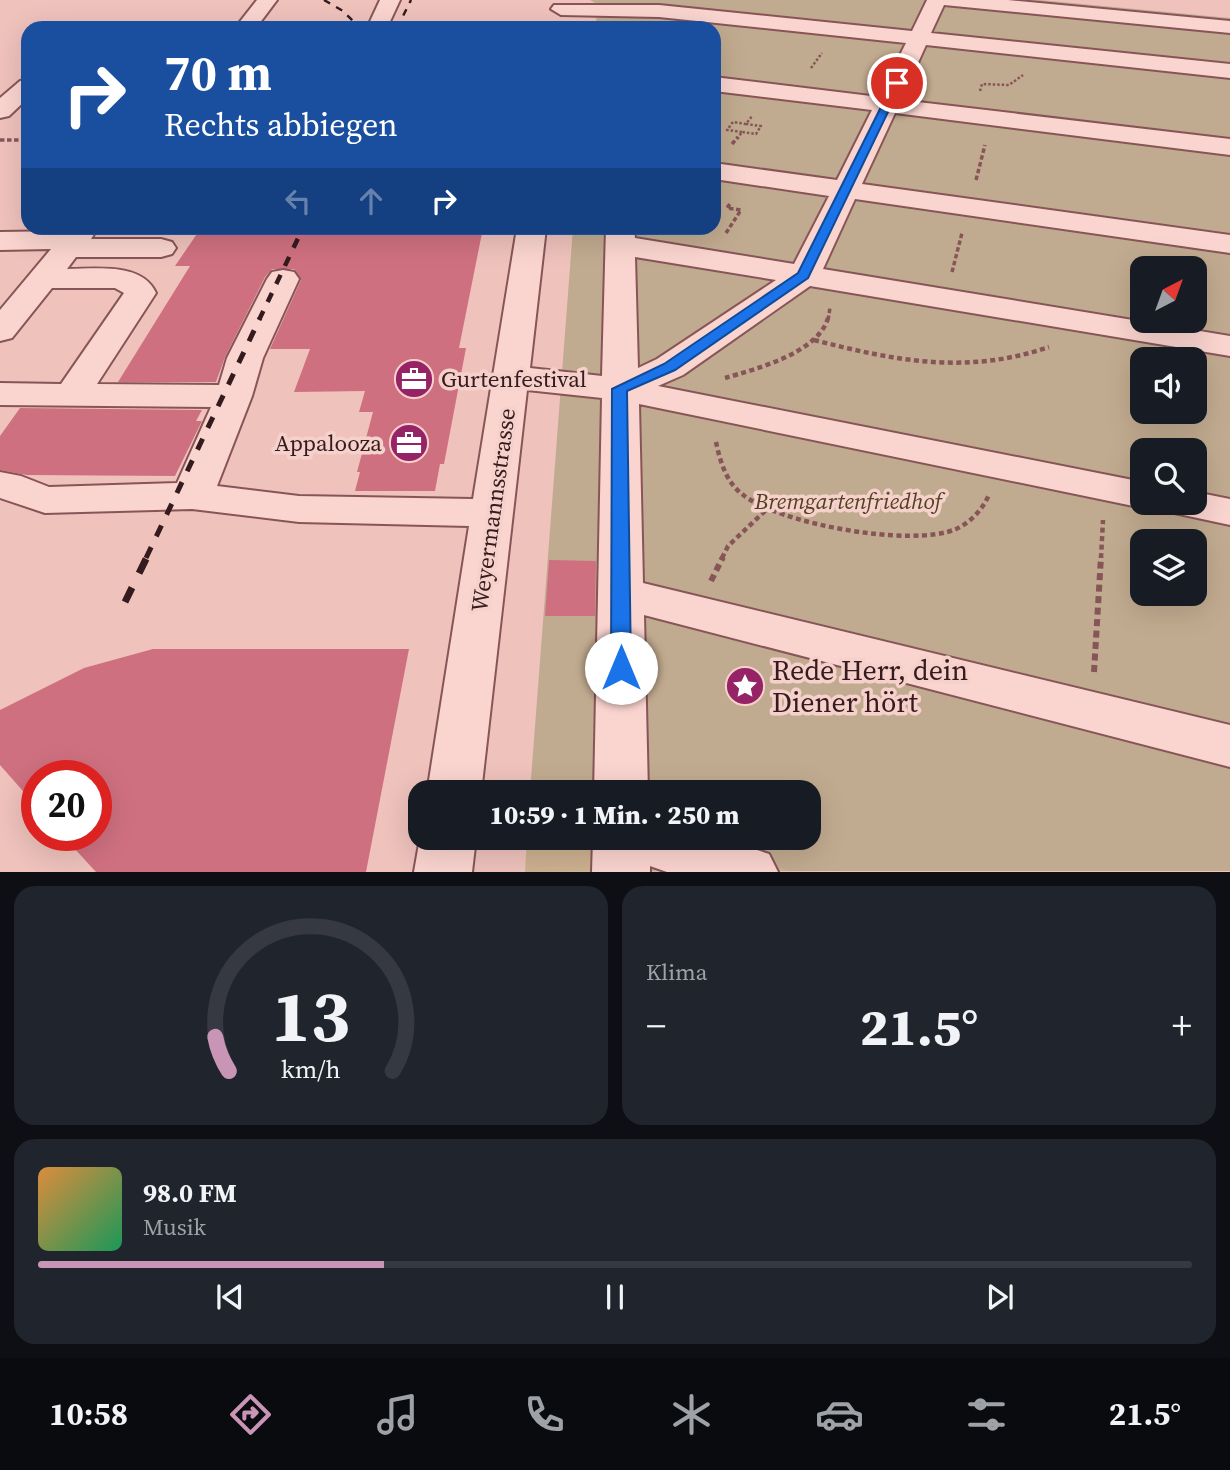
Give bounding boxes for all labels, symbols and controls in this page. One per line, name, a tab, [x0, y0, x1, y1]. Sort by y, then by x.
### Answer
text: 70 m	[164, 39, 272, 106]
icon: right	[49, 49, 140, 140]
pin	[867, 53, 927, 113]
icon: arrive	[878, 64, 916, 102]
text: Rechts abbiegen	[164, 103, 398, 147]
icon: left	[279, 182, 317, 220]
icon: ahead	[352, 182, 390, 220]
icon: right	[425, 182, 463, 220]
north arrow	[1130, 256, 1208, 332]
map controls	[1130, 256, 1207, 606]
button: sound	[1130, 347, 1207, 424]
office icon: Gurtenfestival	[393, 358, 435, 400]
place label: Gurtenfestival	[441, 363, 587, 395]
street label: Weyermannsstrasse	[463, 406, 523, 614]
office icon: Appalooza	[388, 422, 430, 464]
place label: Appalooza	[275, 427, 382, 459]
button: search	[1130, 438, 1207, 515]
park label: Bremgartenfriedhof	[753, 485, 946, 517]
button: layers	[1130, 529, 1207, 606]
position arrow	[584, 631, 658, 705]
place label: Rede Herr, dein Diener hört	[772, 651, 968, 721]
place icon: Rede Herr, dein Diener hört	[724, 665, 766, 707]
speed limit sign: 20	[21, 760, 112, 851]
text: 10:59 · 1 Min. · 250 m	[490, 797, 739, 833]
text: Klima	[646, 956, 707, 988]
text: 13	[272, 967, 350, 1066]
text: 21.5°	[860, 991, 978, 1062]
text: −	[646, 1000, 666, 1052]
text: +	[1172, 1000, 1192, 1052]
text: km/h	[281, 1052, 341, 1086]
text: 98.0 FM	[143, 1175, 237, 1211]
text: Musik	[143, 1211, 206, 1243]
icon: previous	[211, 1278, 249, 1316]
icon: pause	[596, 1278, 634, 1316]
icon: next	[981, 1278, 1019, 1316]
icon: directions	[226, 1390, 275, 1439]
icon: music	[373, 1390, 422, 1439]
icon: phone	[520, 1390, 569, 1439]
icon: climate	[667, 1390, 716, 1439]
icon: car	[815, 1390, 864, 1439]
icon: filters	[962, 1390, 1011, 1439]
text: 10:58	[49, 1392, 128, 1436]
text: 21.5°	[1109, 1392, 1181, 1436]

